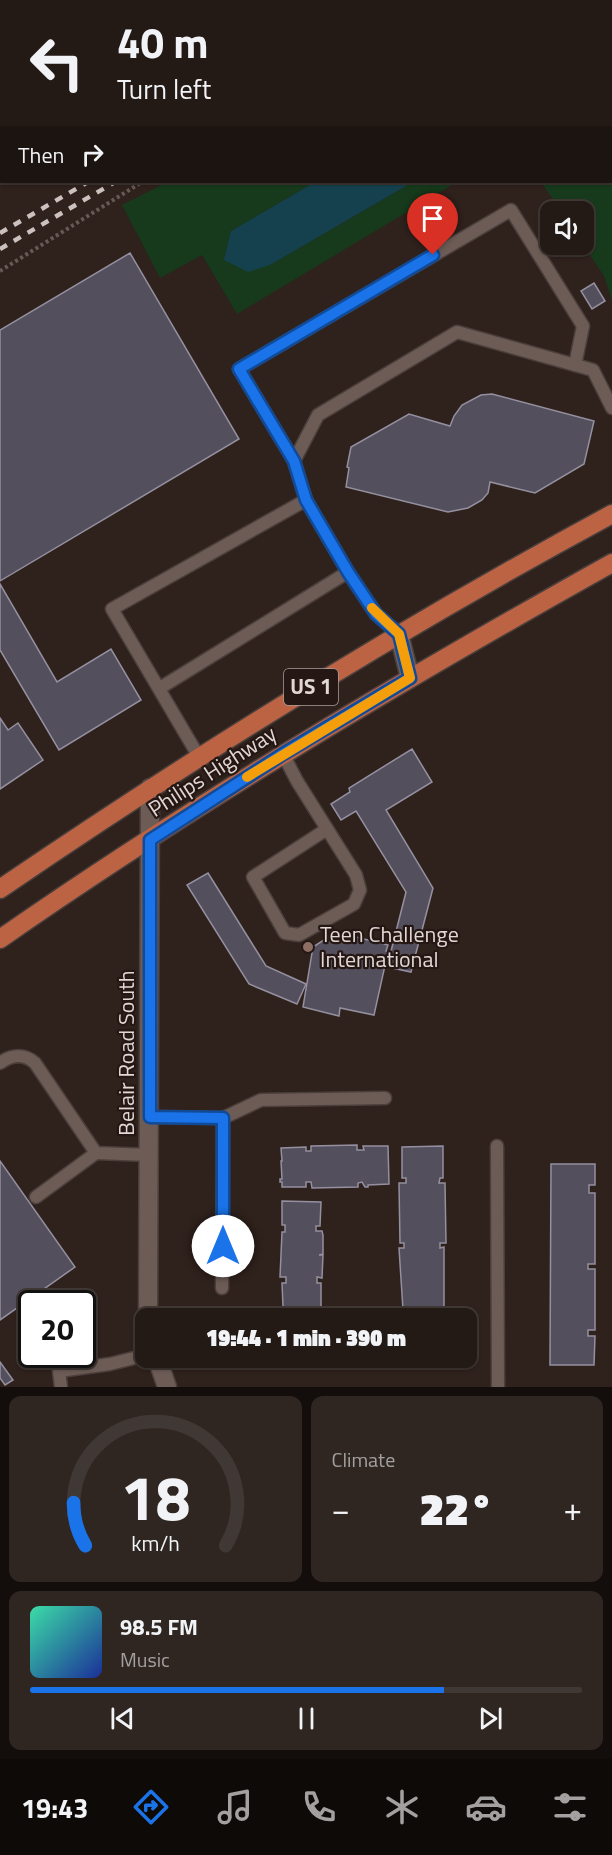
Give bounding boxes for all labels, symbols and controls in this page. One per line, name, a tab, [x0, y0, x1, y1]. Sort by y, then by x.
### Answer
text: 40 m	[117, 10, 209, 74]
icon: left	[18, 24, 96, 102]
text: Turn left	[117, 68, 211, 109]
text: Then	[18, 138, 64, 172]
icon: right	[76, 138, 109, 171]
pin	[407, 193, 458, 255]
map controls	[540, 201, 594, 255]
button: sound	[540, 201, 594, 255]
icon: arrive	[416, 202, 449, 235]
road number: US 1	[284, 669, 338, 705]
street label: Philips Highway	[141, 716, 283, 825]
place label: Teen Challenge International	[320, 917, 459, 976]
marker: Teen Challenge International	[301, 940, 315, 954]
street label: Belair Road South	[109, 970, 143, 1136]
position arrow	[191, 1214, 255, 1278]
speed limit sign: 20	[18, 1290, 96, 1368]
text: 19:44 · 1 min · 390 m	[206, 1321, 406, 1355]
text: Climate	[332, 1444, 395, 1475]
text: 18	[120, 1449, 190, 1544]
text: 22°	[420, 1474, 494, 1542]
text: −	[332, 1484, 350, 1534]
text: +	[564, 1484, 582, 1534]
text: km/h	[131, 1527, 180, 1559]
text: 98.5 FM	[120, 1610, 198, 1644]
text: Music	[120, 1644, 170, 1675]
icon: previous	[106, 1702, 139, 1735]
icon: pause	[290, 1702, 323, 1735]
icon: next	[474, 1702, 507, 1735]
icon: directions	[130, 1786, 172, 1828]
icon: music	[214, 1786, 256, 1828]
icon: phone	[298, 1786, 340, 1828]
icon: climate	[381, 1786, 423, 1828]
icon: car	[465, 1786, 507, 1828]
icon: filters	[549, 1786, 591, 1828]
text: 19:43	[21, 1787, 88, 1828]

